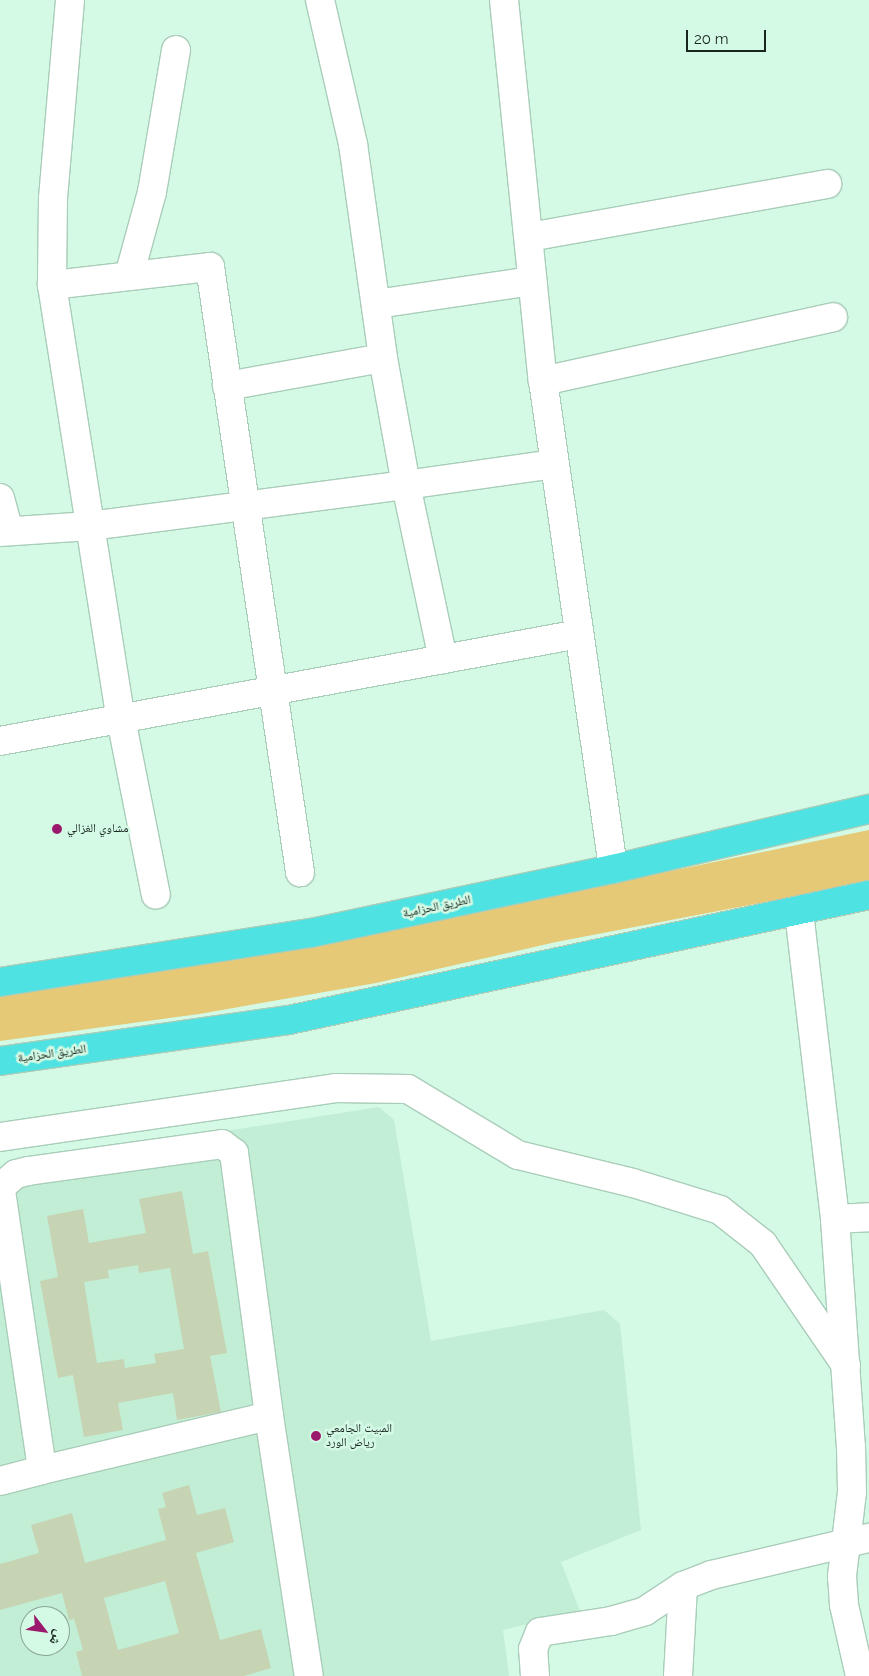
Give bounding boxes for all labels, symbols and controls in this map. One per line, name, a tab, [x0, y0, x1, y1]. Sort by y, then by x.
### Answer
scale bar	[689, 20, 769, 52]
text: 20 m	[694, 30, 729, 48]
place label: مشاوي الغزالي	[67, 822, 128, 836]
marker: مشاوي الغزالي	[51, 823, 63, 835]
street label: الطريق الحزامية	[402, 893, 472, 921]
street label: الطريق الحزامية	[17, 1042, 87, 1066]
place label: المبيت الجامعي رياض الورد	[326, 1422, 392, 1450]
marker: المبيت الجامعي رياض الورد	[310, 1430, 322, 1442]
north arrow	[20, 1606, 70, 1656]
text: ش	[46, 1628, 68, 1648]

